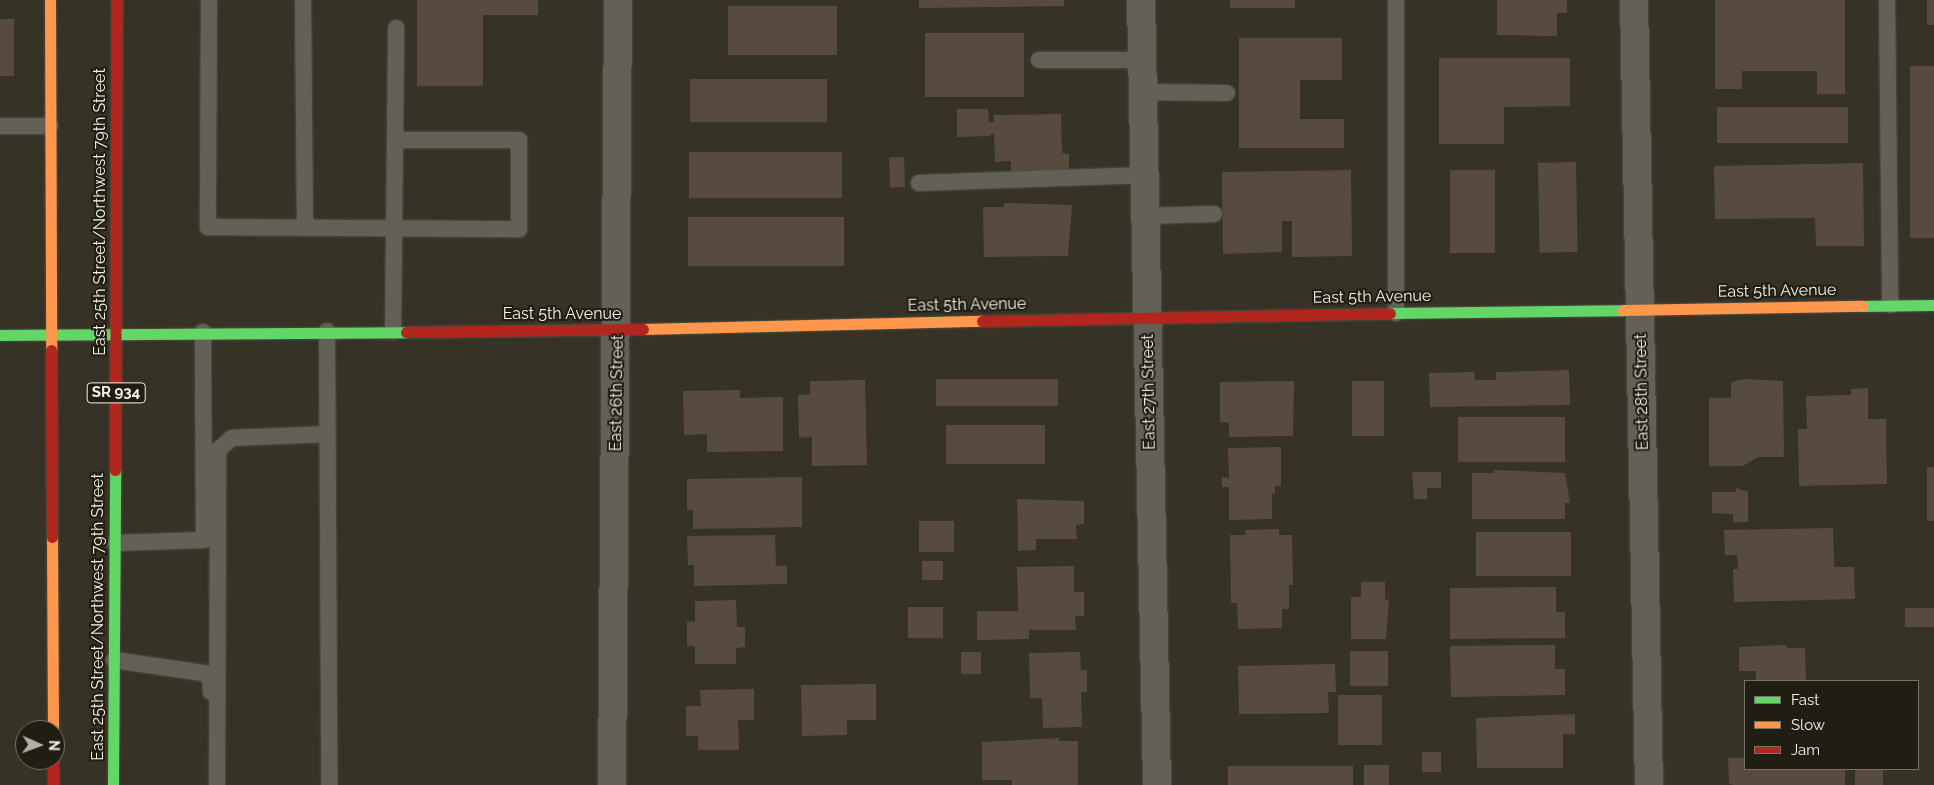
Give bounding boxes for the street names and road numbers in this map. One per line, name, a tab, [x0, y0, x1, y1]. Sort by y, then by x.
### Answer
street label: East 25th Street/Northwest 79th Street	[90, 68, 110, 356]
street label: East 5th Avenue	[1717, 280, 1837, 302]
street label: East 5th Avenue	[1312, 286, 1432, 308]
street label: East 5th Avenue	[907, 294, 1027, 316]
street label: East 5th Avenue	[502, 304, 622, 324]
street label: East 26th Street	[606, 334, 628, 452]
street label: East 27th Street	[1138, 334, 1160, 450]
street label: East 28th Street	[1631, 334, 1653, 450]
road number: SR 934	[86, 380, 146, 406]
street label: East 25th Street/Northwest 79th Street	[88, 473, 108, 761]

